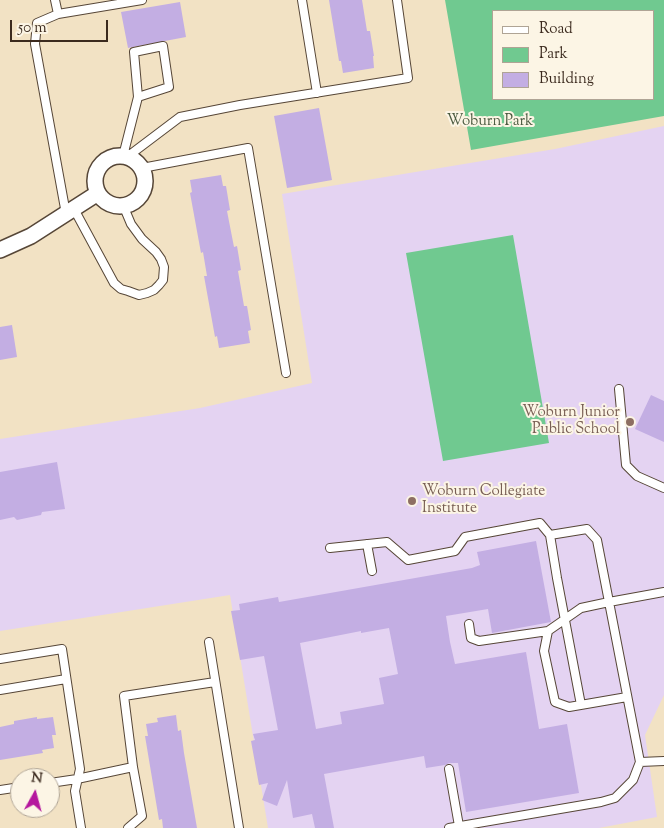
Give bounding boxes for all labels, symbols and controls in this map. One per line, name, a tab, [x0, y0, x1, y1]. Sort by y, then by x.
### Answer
scale bar	[12, 10, 110, 42]
legend	[492, 10, 654, 100]
text: 50 m	[18, 18, 47, 39]
text: Road	[539, 19, 573, 40]
text: Park	[539, 44, 568, 65]
text: Building	[539, 69, 594, 90]
park label: Woburn Park	[447, 113, 533, 131]
place label: Woburn Junior Public School	[522, 404, 620, 439]
marker: Woburn Junior Public School	[624, 416, 636, 428]
place label: Woburn Collegiate Institute	[422, 483, 545, 518]
marker: Woburn Collegiate Institute	[406, 495, 418, 507]
north arrow	[10, 768, 60, 818]
text: N	[30, 768, 43, 790]

